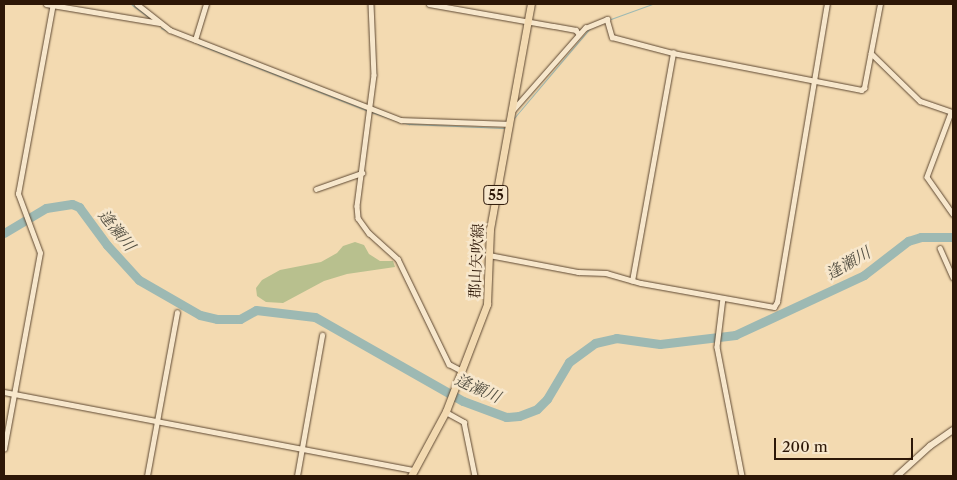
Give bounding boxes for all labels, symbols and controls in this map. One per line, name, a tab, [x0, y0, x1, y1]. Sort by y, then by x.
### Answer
road number: 55	[482, 184, 510, 206]
water label: 逢瀬川	[94, 205, 140, 255]
street label: 郡山矢吹線	[465, 223, 487, 299]
water label: 逢瀬川	[822, 243, 874, 283]
water label: 逢瀬川	[452, 369, 504, 407]
scale bar	[777, 428, 916, 460]
text: 200 m	[782, 437, 828, 456]

